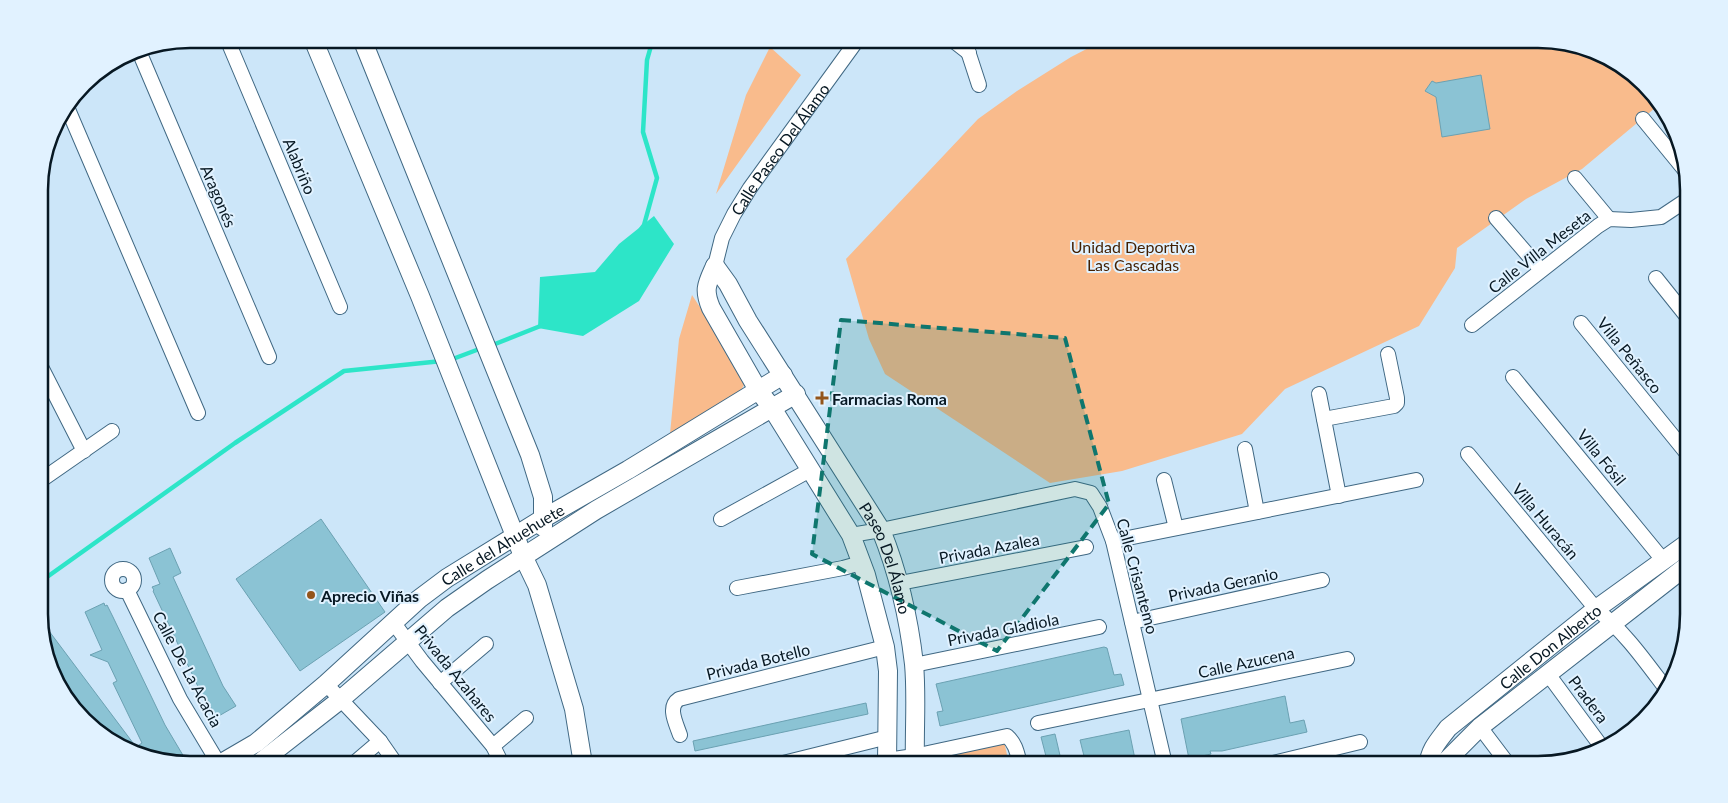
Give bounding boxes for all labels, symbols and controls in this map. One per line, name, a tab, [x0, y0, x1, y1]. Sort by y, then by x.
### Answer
street label: Calle Paseo Del Álamo	[726, 79, 832, 218]
street label: Alabriño	[280, 135, 320, 197]
street label: Aragonés	[197, 162, 241, 230]
street label: Calle Villa Meseta	[1484, 205, 1594, 297]
park label: Unidad Deportiva Las Cascadas	[1071, 237, 1195, 274]
street label: Villa Peñasco	[1594, 313, 1666, 397]
place label: Farmacias Roma	[832, 389, 947, 408]
marker: Farmacias Roma	[816, 392, 828, 404]
street label: Villa Fósil	[1574, 425, 1630, 489]
street label: Villa Huracán	[1509, 479, 1583, 563]
street label: Calle del Ahuehuete	[437, 499, 567, 589]
street label: Paseo Del Álamo	[856, 499, 915, 616]
street label: Calle Crisantemo	[1113, 516, 1163, 636]
street label: Privada Azalea	[937, 529, 1041, 567]
street label: Privada Geranio	[1166, 563, 1280, 605]
place label: Aprecio Viñas	[320, 586, 419, 605]
marker: Aprecio Viñas	[305, 589, 317, 601]
street label: Calle Don Alberto	[1495, 600, 1604, 693]
street label: Calle De La Acacia	[149, 608, 227, 730]
street label: Privada Gladiola	[946, 609, 1060, 649]
street label: Privada Azahares	[411, 621, 501, 725]
street label: Privada Botello	[704, 639, 812, 683]
street label: Calle Azucena	[1196, 643, 1296, 681]
street label: Pradera	[1565, 672, 1613, 726]

